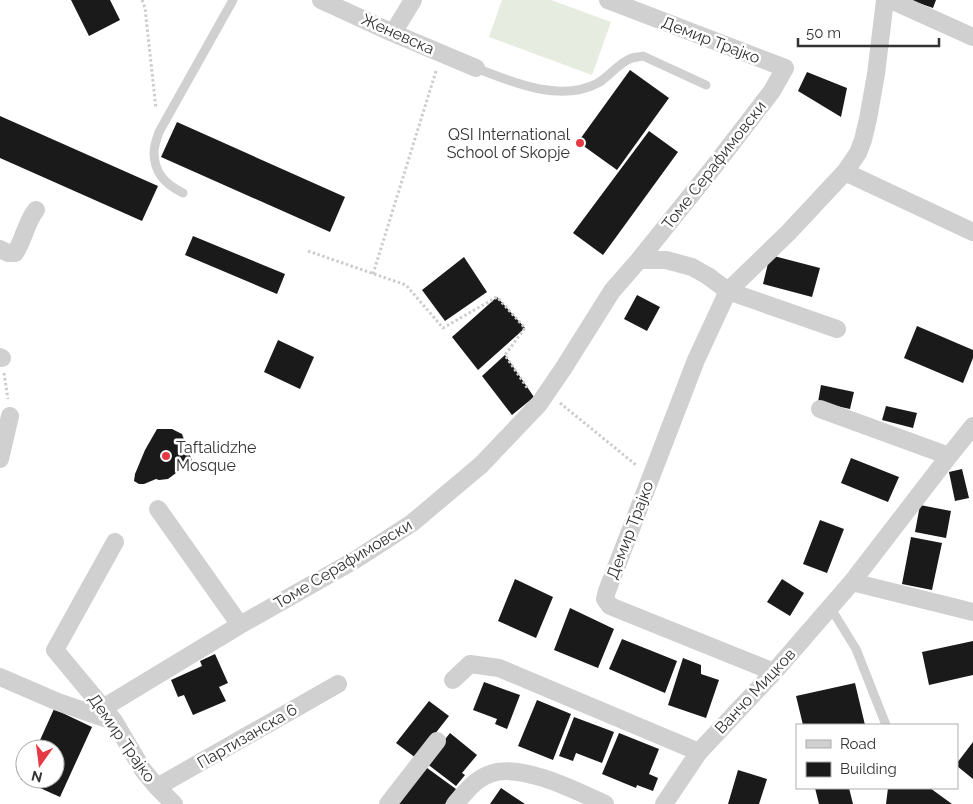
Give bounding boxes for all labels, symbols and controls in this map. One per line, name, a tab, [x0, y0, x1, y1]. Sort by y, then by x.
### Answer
street label: Женевска	[359, 10, 437, 58]
street label: Демир Трајко	[659, 13, 763, 67]
scale bar	[798, 15, 939, 47]
text: 50 m	[806, 24, 841, 42]
street label: Томе Серафимовски	[658, 97, 770, 233]
place label: QSI International School of Skopje	[447, 125, 571, 162]
marker: QSI International School of Skopje	[574, 137, 586, 149]
place label: Taftalidzhe Mosque	[176, 438, 257, 475]
marker: Taftalidzhe Mosque	[160, 450, 172, 462]
street label: Демир Трајко	[603, 478, 657, 582]
street label: Томе Серафимовски	[271, 515, 415, 613]
street label: Ванчо Мицков	[711, 645, 799, 737]
street label: Демир Трајко	[85, 690, 159, 786]
street label: Партизанска 6	[194, 700, 300, 772]
legend	[796, 724, 958, 789]
text: Road	[840, 735, 876, 753]
north arrow	[15, 739, 65, 789]
text: Building	[840, 760, 897, 778]
text: N	[30, 768, 44, 786]

